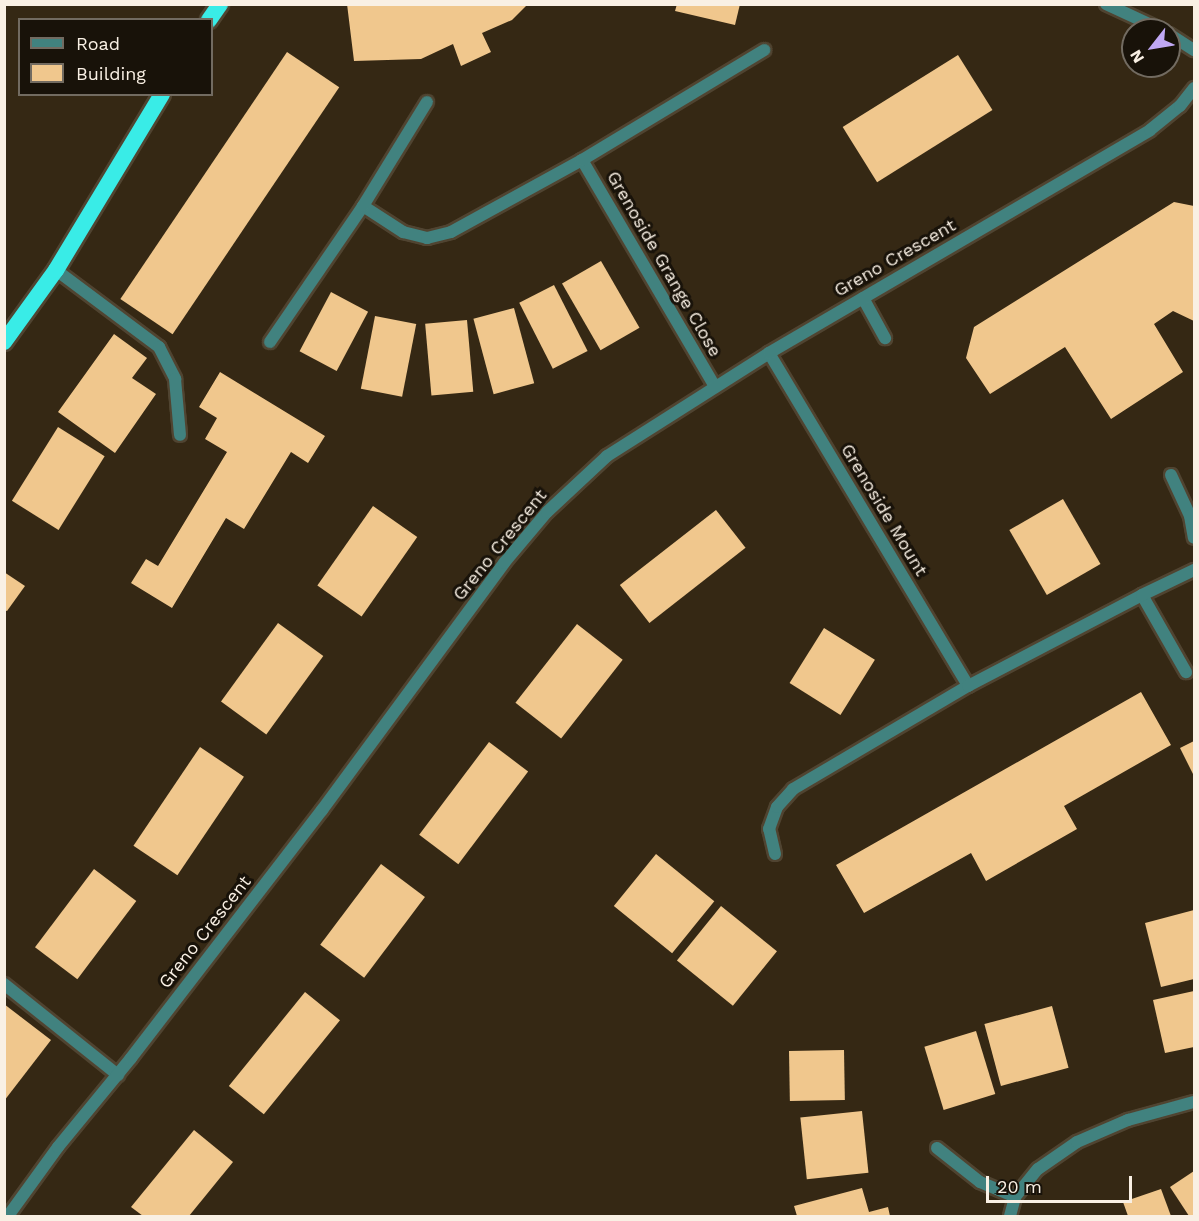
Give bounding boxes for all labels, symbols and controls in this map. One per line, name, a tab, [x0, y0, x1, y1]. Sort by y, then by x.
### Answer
legend	[18, 18, 213, 96]
north arrow	[1121, 18, 1181, 78]
text: Road	[76, 33, 120, 54]
text: N	[1126, 47, 1148, 66]
text: Building	[76, 63, 146, 84]
street label: Grenoside Grange Close	[602, 167, 726, 361]
street label: Greno Crescent	[830, 214, 960, 302]
street label: Grenoside Mount	[836, 440, 932, 580]
street label: Greno Crescent	[449, 485, 551, 605]
street label: Greno Crescent	[154, 871, 256, 993]
scale bar	[989, 1164, 1134, 1202]
text: 20 m	[997, 1176, 1042, 1197]

